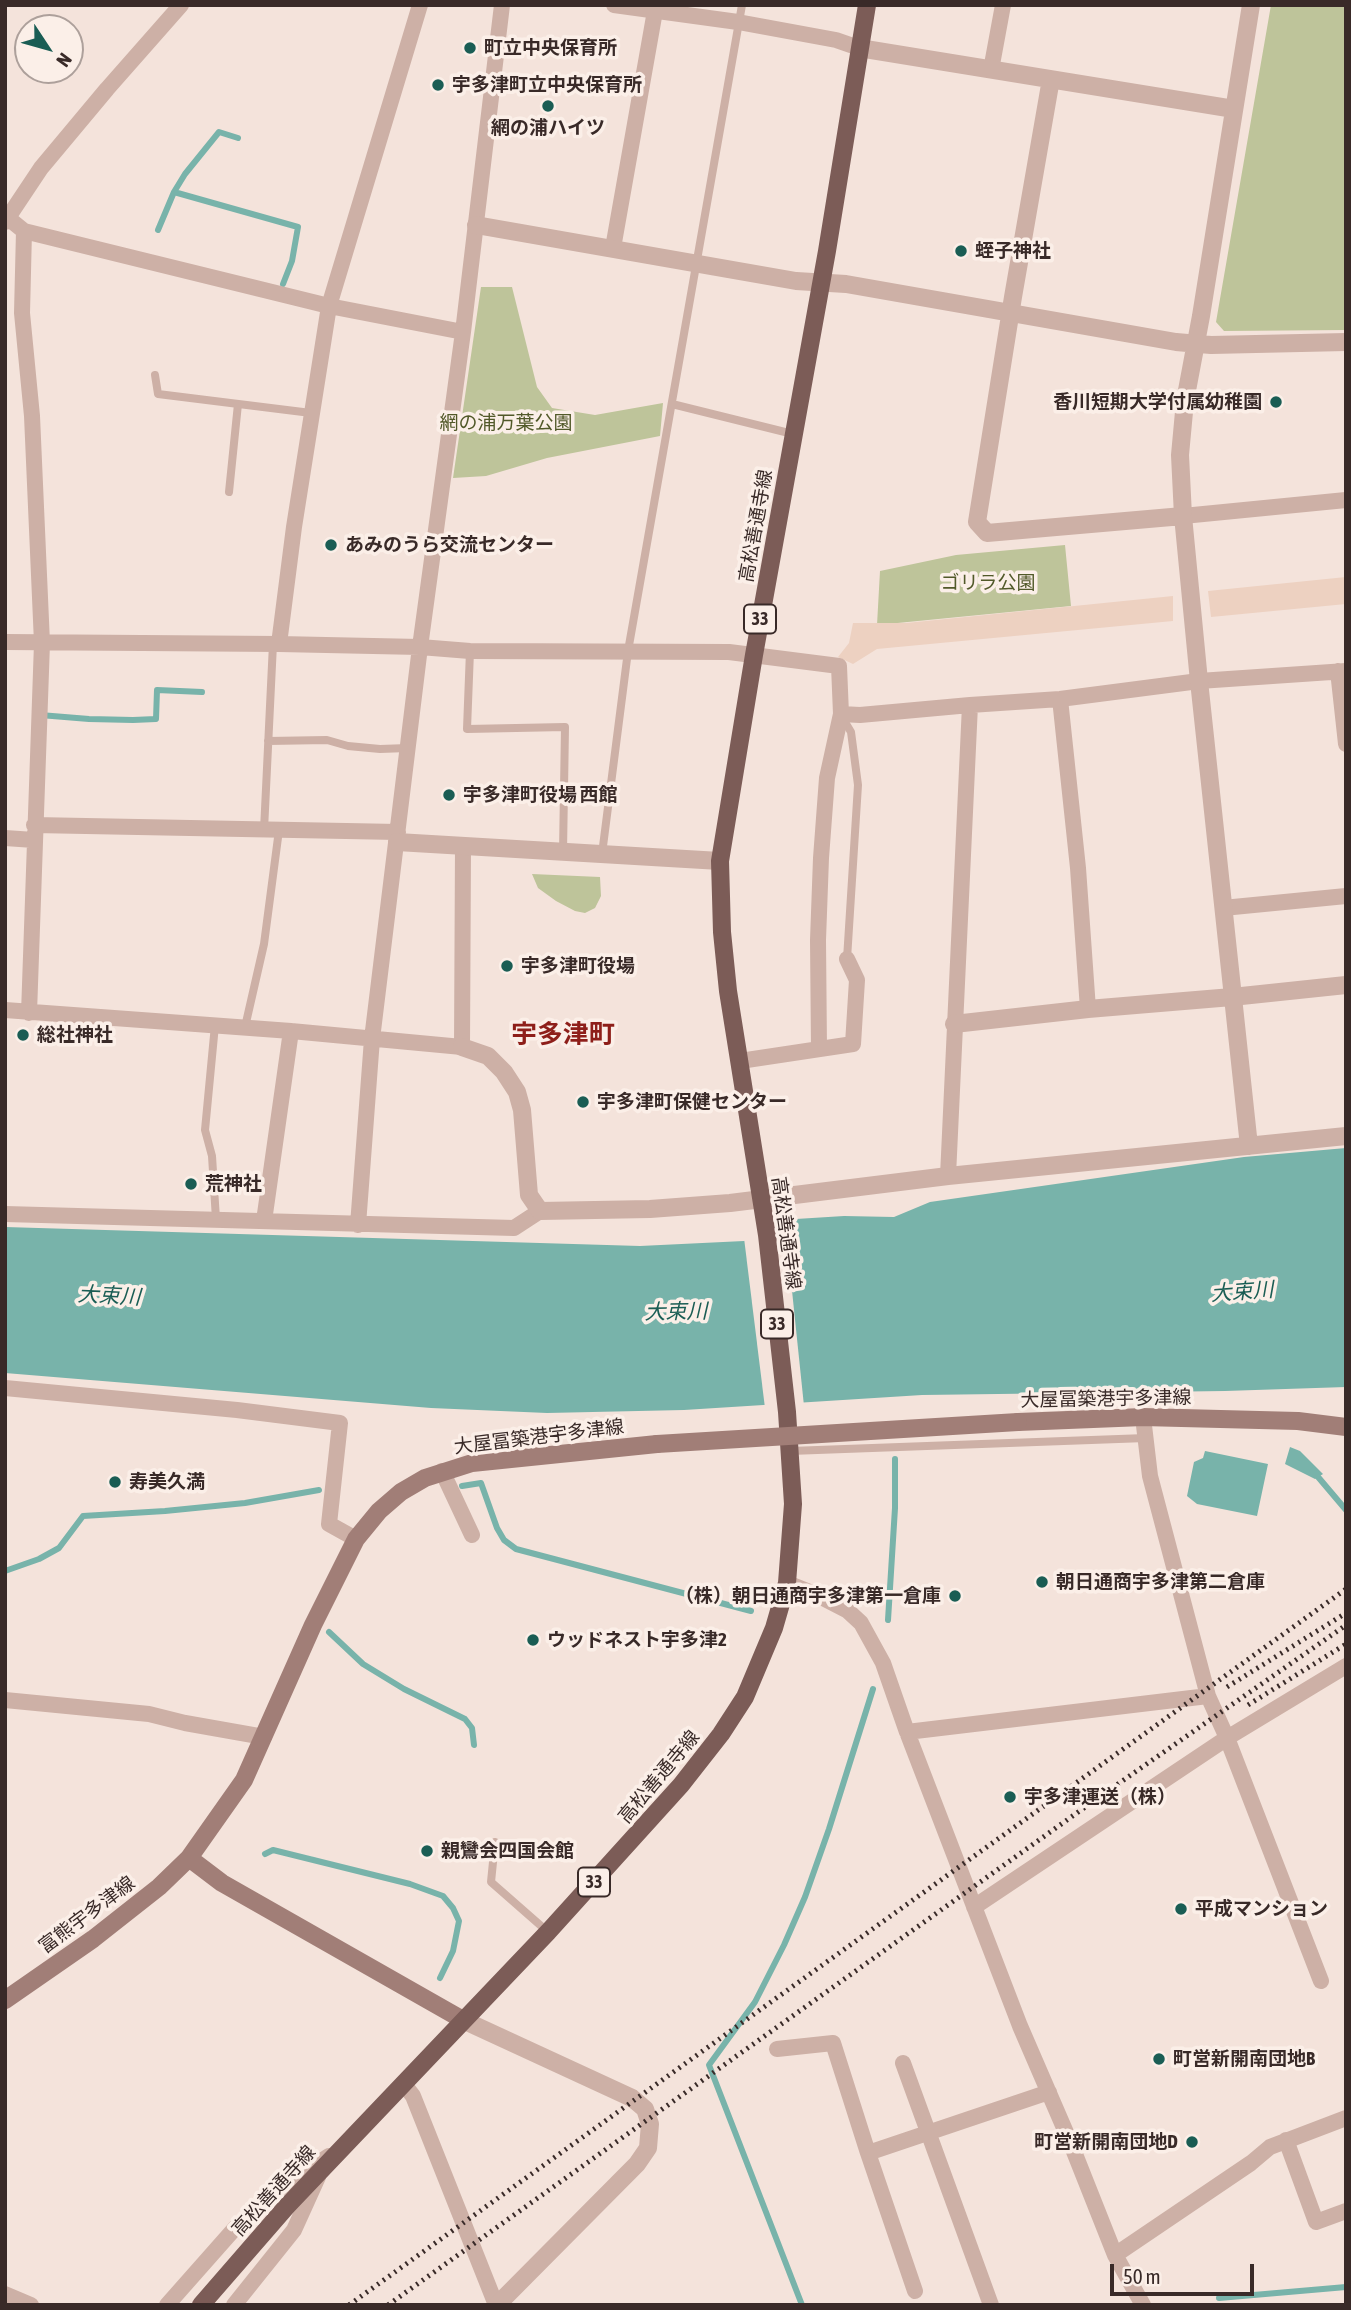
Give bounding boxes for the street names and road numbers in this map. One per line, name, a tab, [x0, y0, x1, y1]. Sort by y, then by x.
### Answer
street label: 高松善通寺線	[735, 468, 777, 584]
road number: 33	[744, 604, 776, 634]
street label: 高松善通寺線	[767, 1175, 805, 1291]
road number: 33	[761, 1310, 793, 1338]
street label: 大屋冨築港宇多津線	[1020, 1386, 1192, 1412]
street label: 大屋冨築港宇多津線	[453, 1415, 625, 1459]
street label: 高松善通寺線	[614, 1726, 704, 1828]
road number: 33	[578, 1868, 610, 1896]
street label: 富熊宇多津線	[35, 1872, 139, 1958]
street label: 高松善通寺線	[227, 2141, 321, 2241]

